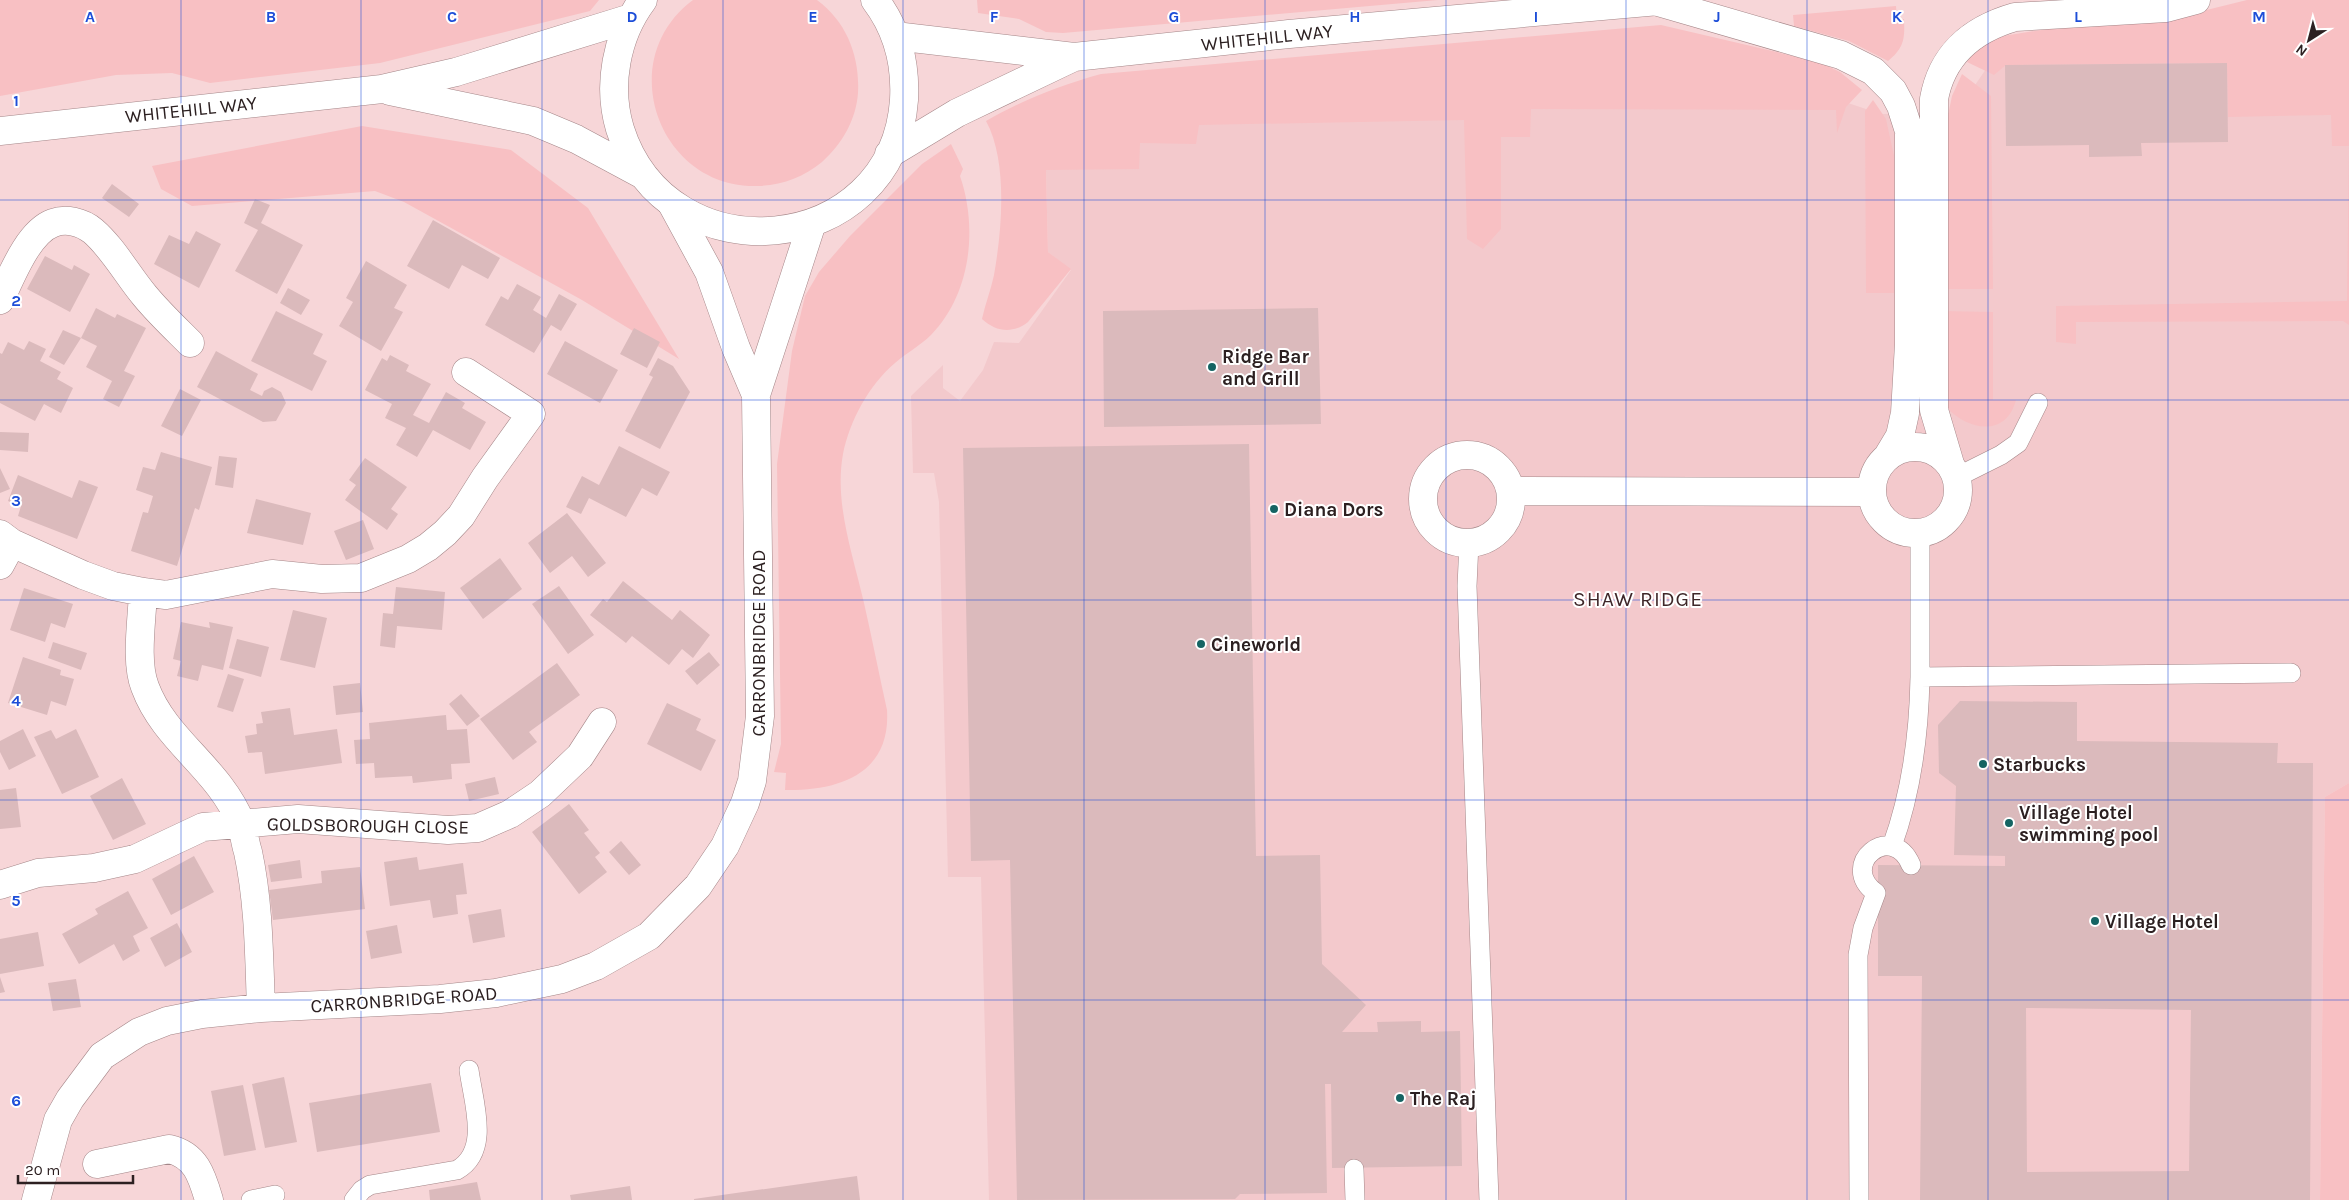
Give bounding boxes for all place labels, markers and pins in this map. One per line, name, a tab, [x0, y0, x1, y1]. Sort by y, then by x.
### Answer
place label: Ridge Bar and Grill	[1222, 346, 1309, 390]
marker: Ridge Bar and Grill	[1206, 361, 1218, 373]
place label: Diana Dors	[1284, 499, 1383, 521]
marker: Diana Dors	[1268, 503, 1280, 515]
place label: Cineworld	[1211, 634, 1301, 656]
marker: Cineworld	[1195, 638, 1207, 650]
place label: Starbucks	[1993, 754, 2086, 776]
marker: Starbucks	[1977, 758, 1989, 770]
place label: Village Hotel swimming pool	[2019, 802, 2159, 846]
marker: Village Hotel swimming pool	[2003, 817, 2015, 829]
place label: Village Hotel	[2105, 911, 2219, 933]
marker: Village Hotel	[2089, 915, 2101, 927]
place label: The Raj	[1410, 1088, 1477, 1110]
marker: The Raj	[1394, 1092, 1406, 1104]

